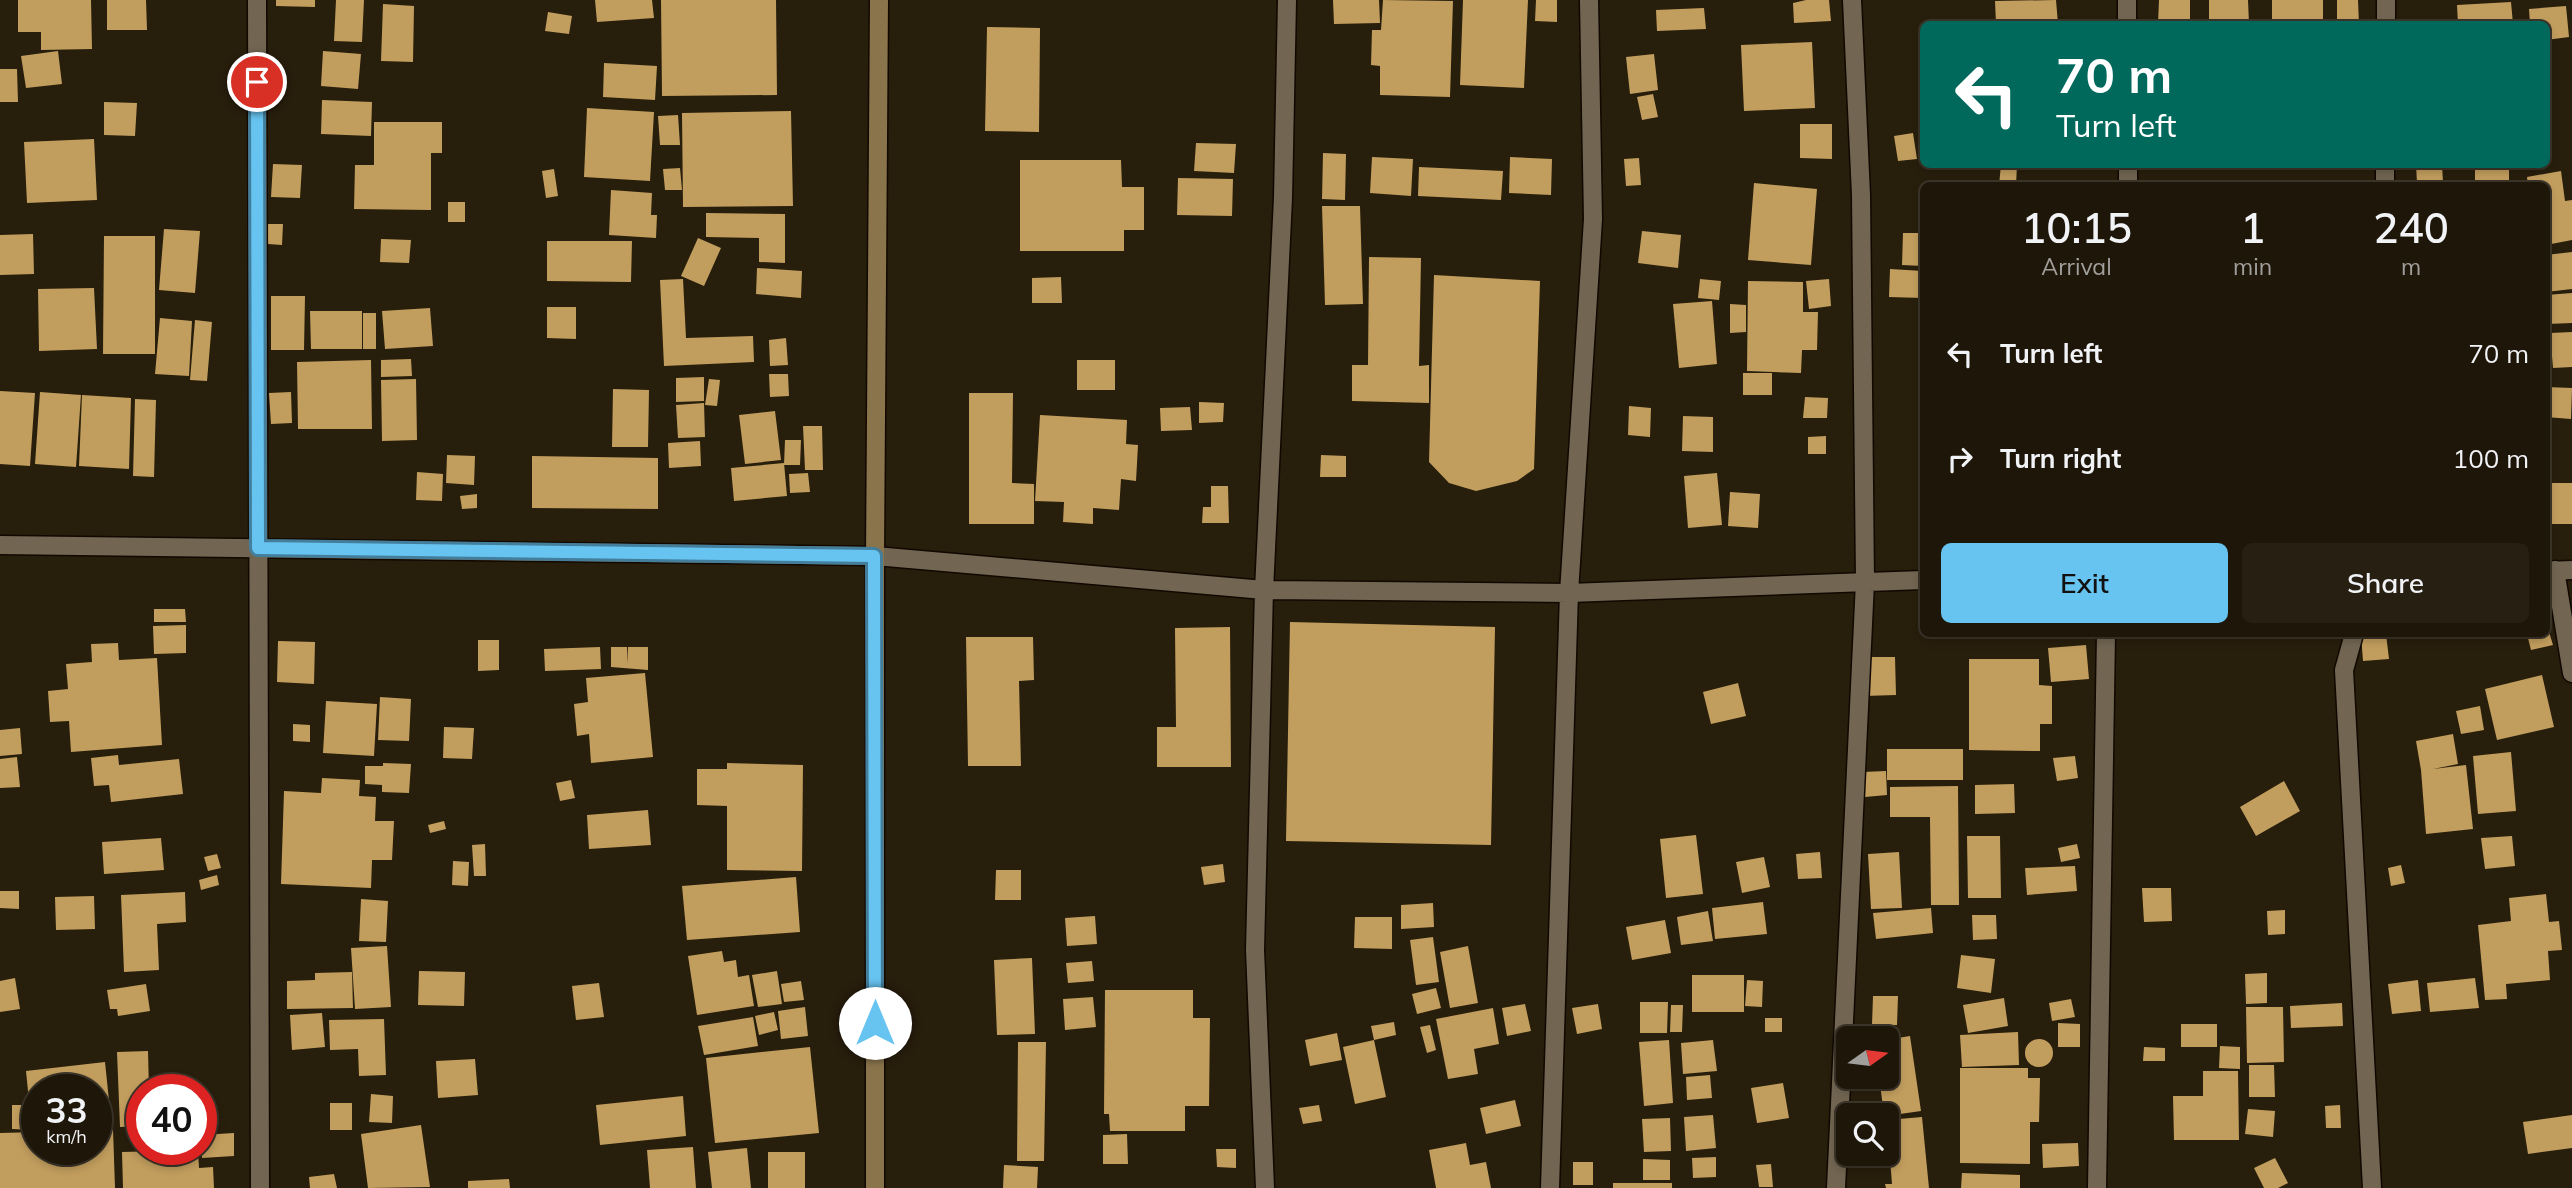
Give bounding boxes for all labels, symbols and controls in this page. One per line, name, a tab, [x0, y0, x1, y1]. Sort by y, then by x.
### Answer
text: 70 m	[2056, 44, 2172, 105]
icon: left	[1941, 49, 2032, 140]
pin	[227, 52, 287, 112]
icon: arrive	[238, 63, 276, 101]
text: Turn left	[2056, 105, 2176, 145]
text: 10:15	[2021, 201, 2132, 254]
text: 1	[2240, 201, 2265, 254]
text: 240	[2373, 201, 2449, 254]
text: Arrival	[2041, 252, 2112, 281]
text: min	[2233, 252, 2272, 281]
text: m	[2401, 252, 2421, 281]
icon: left	[1941, 335, 1979, 373]
text: Turn left	[2000, 337, 2102, 370]
text: 70 m	[2468, 337, 2529, 370]
icon: right	[1941, 440, 1979, 478]
text: Turn right	[2000, 442, 2121, 475]
text: 100 m	[2453, 442, 2529, 475]
button: Exit	[1941, 543, 2228, 623]
button: Share	[2242, 543, 2529, 623]
position arrow	[838, 986, 912, 1060]
north arrow	[1836, 1026, 1899, 1088]
map controls	[1836, 1026, 1899, 1166]
speed limit sign: 40	[126, 1074, 217, 1165]
text: 33	[45, 1088, 88, 1132]
button: search	[1836, 1103, 1899, 1166]
text: km/h	[46, 1125, 87, 1148]

